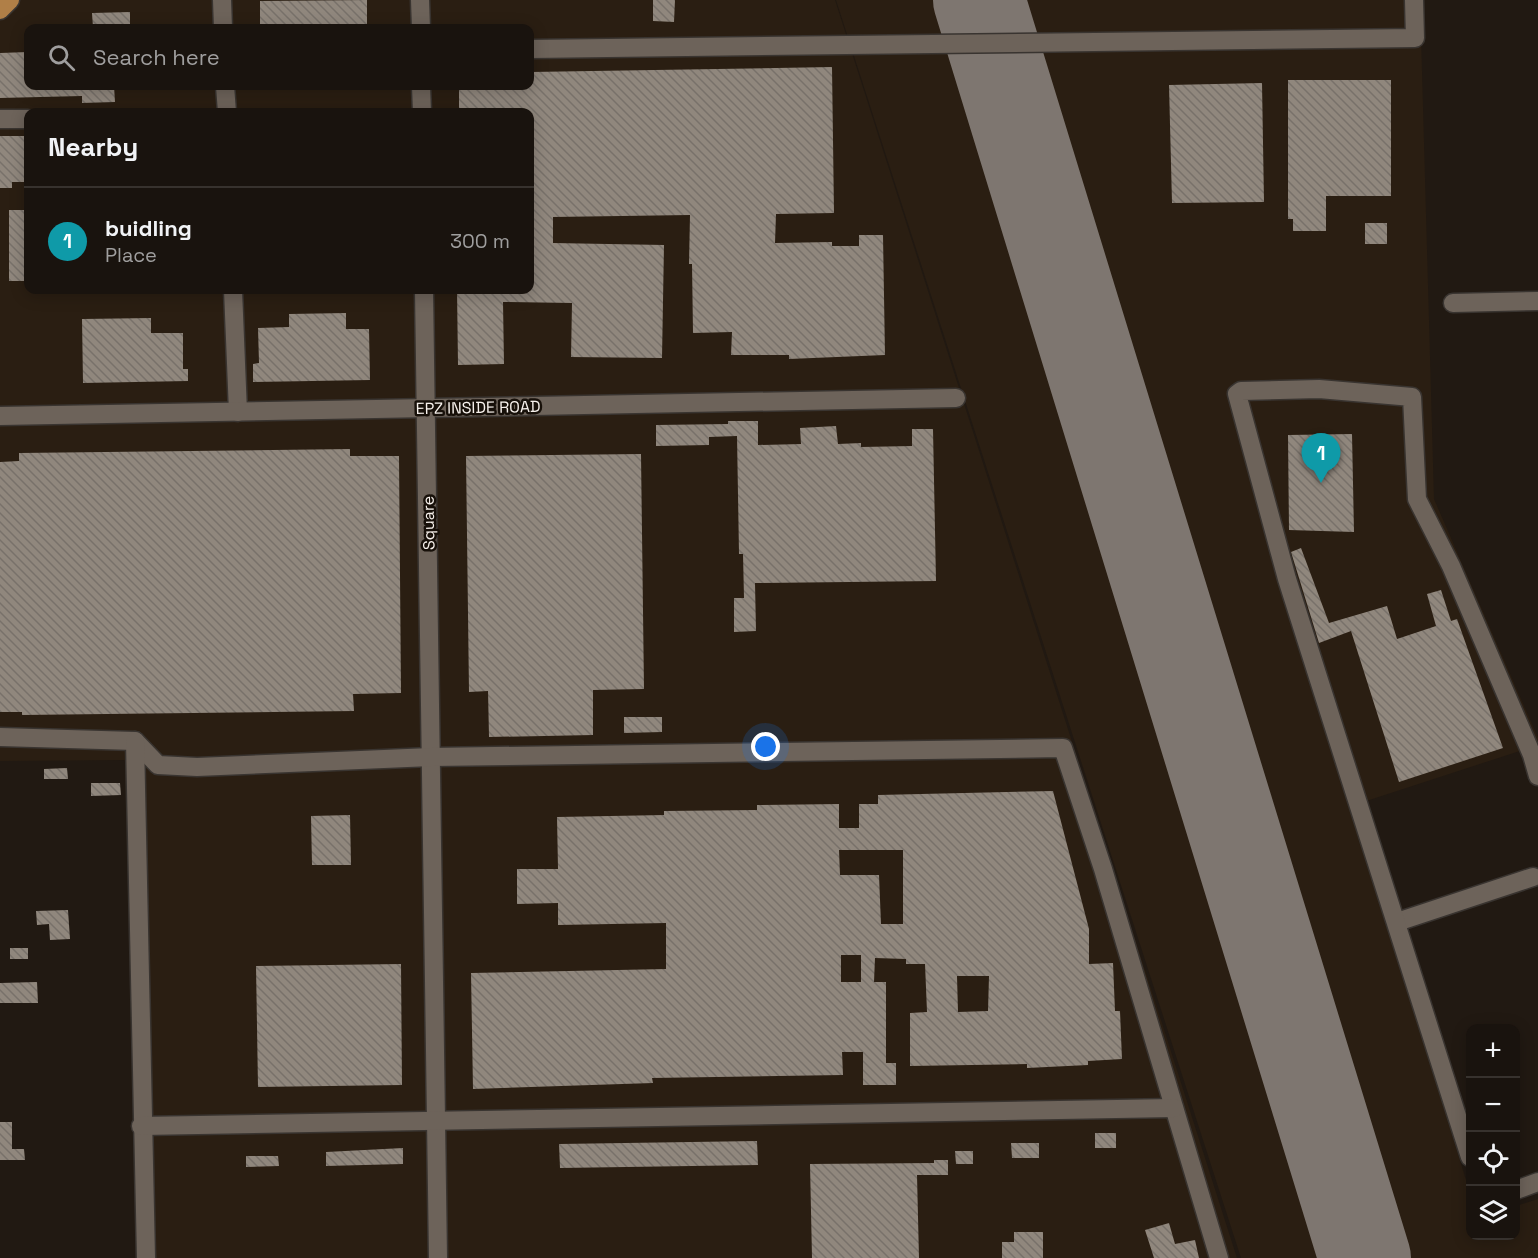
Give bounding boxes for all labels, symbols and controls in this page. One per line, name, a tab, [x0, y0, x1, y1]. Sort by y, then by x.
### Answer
search box	[24, 24, 534, 90]
icon: search	[45, 41, 78, 74]
text: Search here	[93, 43, 220, 71]
text: Nearby	[48, 130, 138, 164]
text: buidling	[105, 214, 192, 242]
text: 1	[63, 228, 72, 254]
text: 300 m	[450, 228, 510, 254]
text: Place	[105, 242, 157, 268]
street label: EPZ INSIDE ROAD	[415, 396, 541, 419]
pin: 1	[1302, 434, 1340, 483]
street label: Square	[418, 496, 439, 550]
your location	[751, 732, 780, 761]
map controls	[1466, 1024, 1520, 1240]
button: +	[1466, 1024, 1520, 1078]
button: −	[1466, 1078, 1520, 1132]
button: locate	[1466, 1132, 1520, 1186]
button: layers	[1466, 1186, 1520, 1240]

